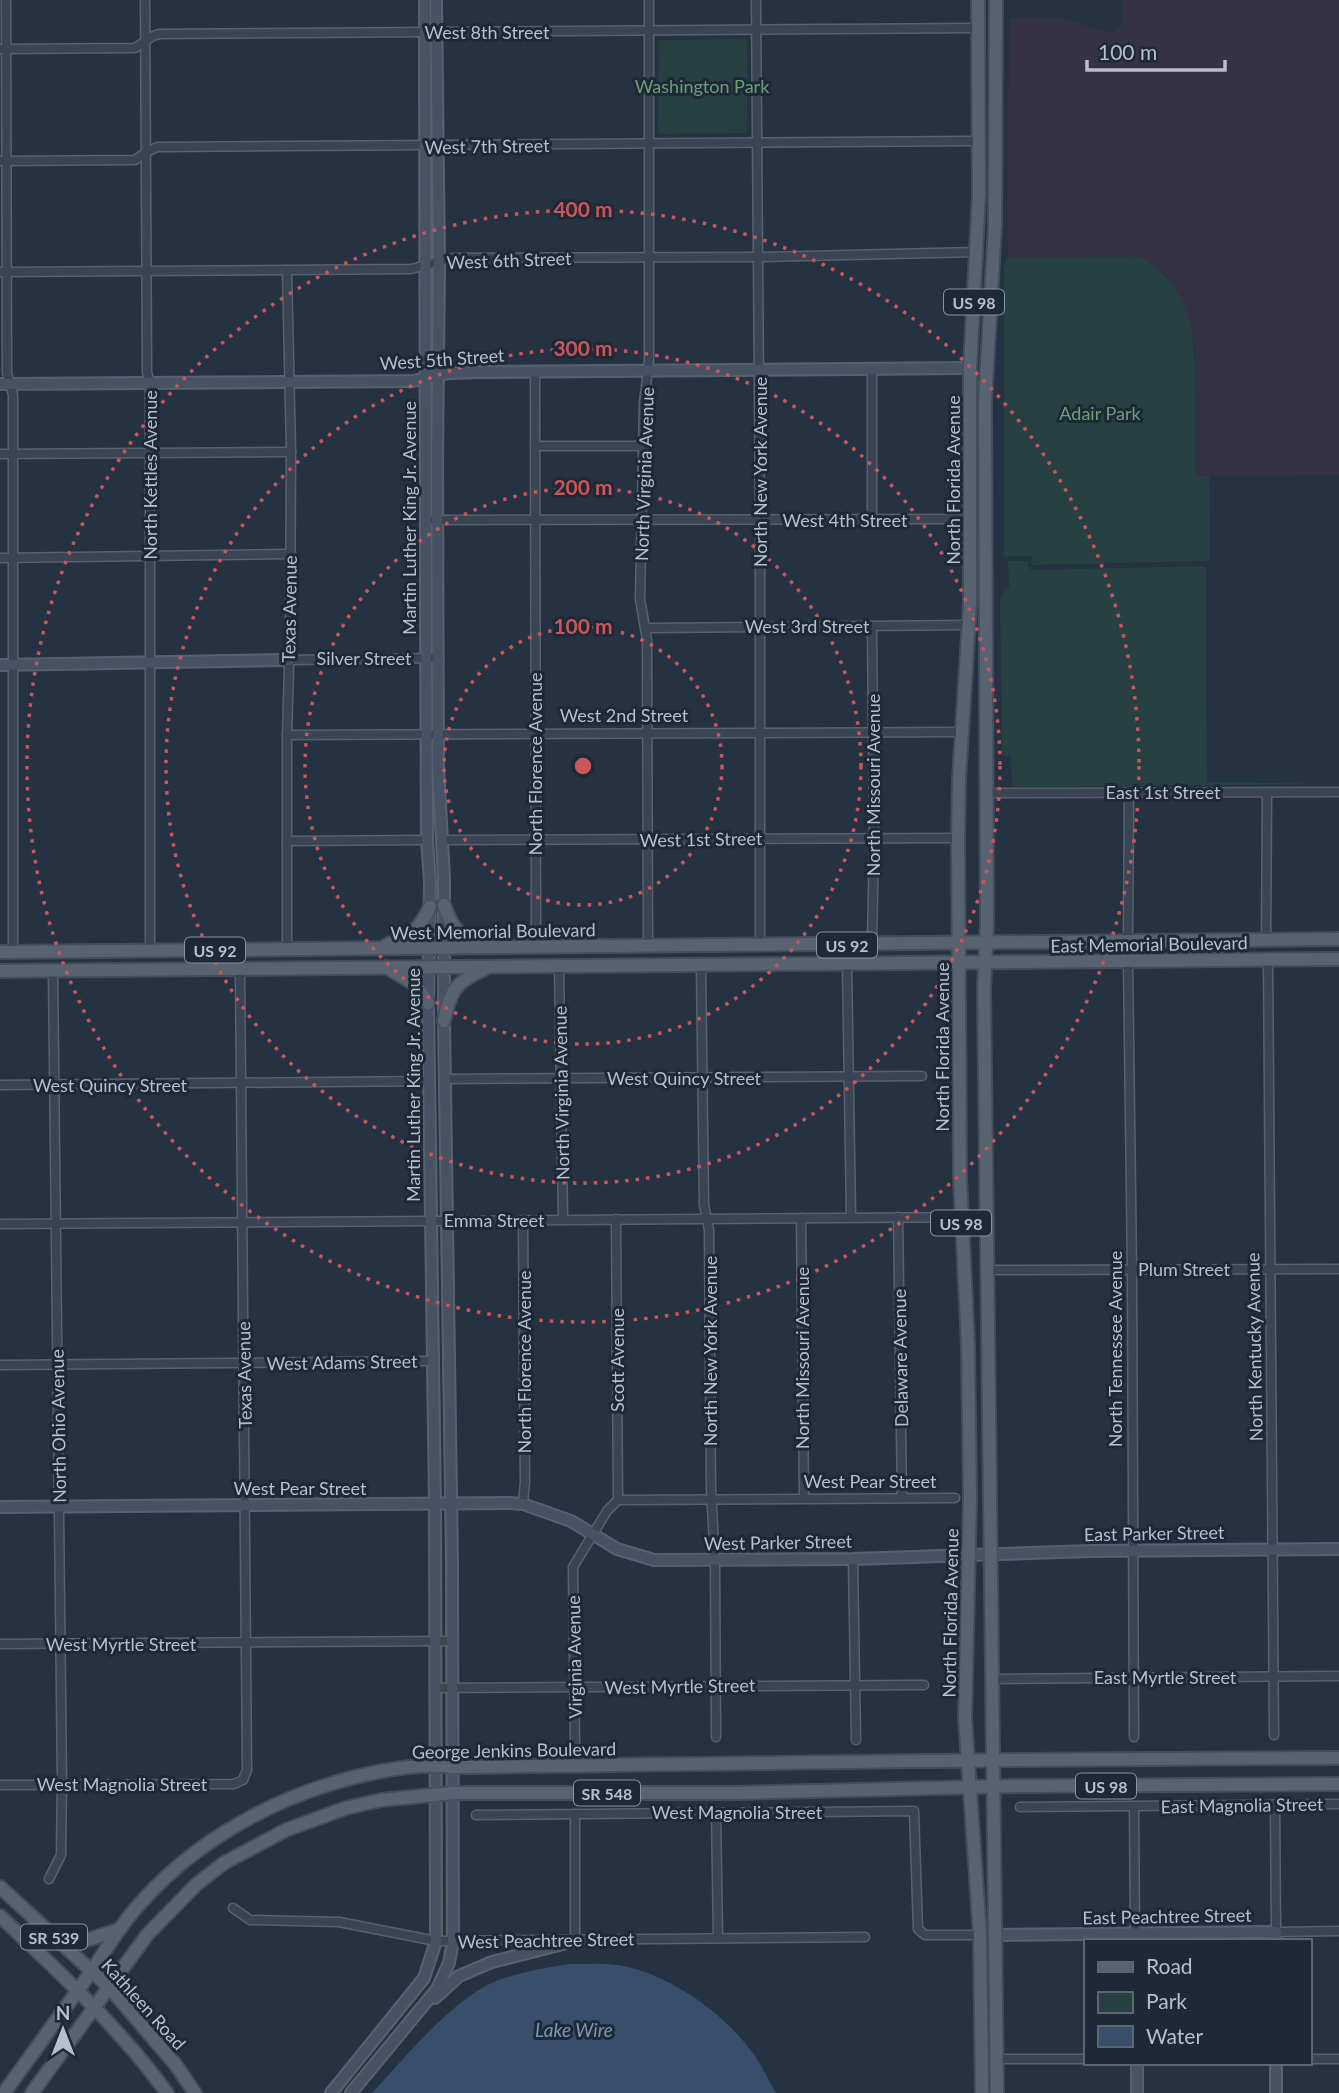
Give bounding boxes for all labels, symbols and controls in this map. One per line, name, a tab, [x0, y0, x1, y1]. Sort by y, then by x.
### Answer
street label: West 8th Street	[425, 21, 550, 43]
scale bar	[1087, 28, 1225, 72]
text: 100 m	[1098, 39, 1157, 64]
park label: Washington Park	[635, 75, 770, 97]
street label: West 7th Street	[424, 134, 550, 158]
text: 400 m	[553, 196, 613, 221]
street label: West 6th Street	[446, 247, 572, 273]
road number: US 98	[944, 290, 1004, 314]
text: 300 m	[553, 335, 613, 360]
street label: West 5th Street	[379, 344, 506, 374]
street label: North New York Avenue	[749, 377, 771, 567]
street label: North Virginia Avenue	[630, 387, 658, 561]
street label: North Kettles Avenue	[139, 390, 161, 560]
street label: North Florida Avenue	[942, 395, 964, 565]
street label: Martin Luther King Jr. Avenue	[398, 401, 420, 635]
park label: Adair Park	[1059, 402, 1141, 424]
text: 200 m	[553, 474, 613, 499]
street label: West 4th Street	[783, 509, 908, 531]
street label: Texas Avenue	[277, 555, 301, 663]
text: 100 m	[553, 613, 613, 638]
street label: West 3rd Street	[745, 615, 870, 637]
street label: Silver Street	[317, 647, 412, 669]
street label: North Florence Avenue	[524, 672, 546, 856]
street label: North Missouri Avenue	[862, 694, 884, 876]
street label: West 2nd Street	[560, 704, 689, 726]
centre of rings	[571, 754, 595, 778]
street label: East 1st Street	[1106, 781, 1221, 803]
street label: West 1st Street	[639, 827, 763, 851]
street label: West Memorial Boulevard	[390, 918, 596, 944]
street label: East Memorial Boulevard	[1050, 931, 1248, 957]
road number: US 92	[817, 932, 877, 958]
road number: US 92	[185, 938, 245, 962]
street label: North Florida Avenue	[931, 962, 953, 1132]
street label: Martin Luther King Jr. Avenue	[402, 968, 424, 1202]
street label: North Virginia Avenue	[548, 1006, 574, 1180]
street label: West Quincy Street	[607, 1067, 762, 1089]
street label: West Quincy Street	[33, 1074, 188, 1096]
street label: Emma Street	[444, 1209, 545, 1231]
road number: US 98	[931, 1210, 991, 1236]
street label: North Tennessee Avenue	[1104, 1251, 1126, 1447]
street label: North Kentucky Avenue	[1241, 1252, 1267, 1442]
street label: North New York Avenue	[699, 1256, 721, 1446]
street label: Plum Street	[1138, 1258, 1230, 1280]
street label: North Missouri Avenue	[791, 1267, 813, 1449]
street label: North Florence Avenue	[513, 1270, 535, 1454]
street label: Delaware Avenue	[888, 1289, 912, 1427]
street label: Scott Avenue	[606, 1308, 628, 1412]
street label: Texas Avenue	[232, 1321, 256, 1429]
street label: North Ohio Avenue	[46, 1349, 70, 1503]
street label: West Adams Street	[266, 1350, 418, 1374]
street label: West Pear Street	[804, 1470, 937, 1492]
street label: West Pear Street	[234, 1477, 367, 1499]
street label: East Parker Street	[1084, 1521, 1225, 1545]
street label: North Florida Avenue	[938, 1528, 962, 1698]
street label: West Parker Street	[704, 1530, 853, 1554]
street label: Virginia Avenue	[562, 1595, 586, 1719]
street label: West Myrtle Street	[46, 1633, 197, 1655]
street label: East Myrtle Street	[1094, 1666, 1237, 1688]
street label: West Myrtle Street	[605, 1674, 756, 1698]
street label: George Jenkins Boulevard	[412, 1737, 616, 1763]
street label: West Magnolia Street	[37, 1773, 208, 1795]
road number: US 98	[1076, 1774, 1136, 1798]
road number: SR 548	[574, 1781, 640, 1806]
street label: East Magnolia Street	[1161, 1793, 1324, 1817]
street label: West Magnolia Street	[652, 1801, 823, 1823]
street label: East Peachtree Street	[1082, 1904, 1252, 1928]
road number: SR 539	[21, 1924, 87, 1950]
street label: West Peachtree Street	[457, 1927, 635, 1953]
legend	[1084, 1939, 1311, 2065]
text: Road	[1146, 1953, 1193, 1978]
street label: Kathleen Road	[97, 1954, 191, 2054]
text: Park	[1146, 1988, 1187, 2013]
north arrow	[28, 1995, 98, 2065]
text: N	[56, 2001, 70, 2024]
water label: Lake Wire	[535, 2018, 613, 2041]
text: Water	[1146, 2023, 1203, 2048]

